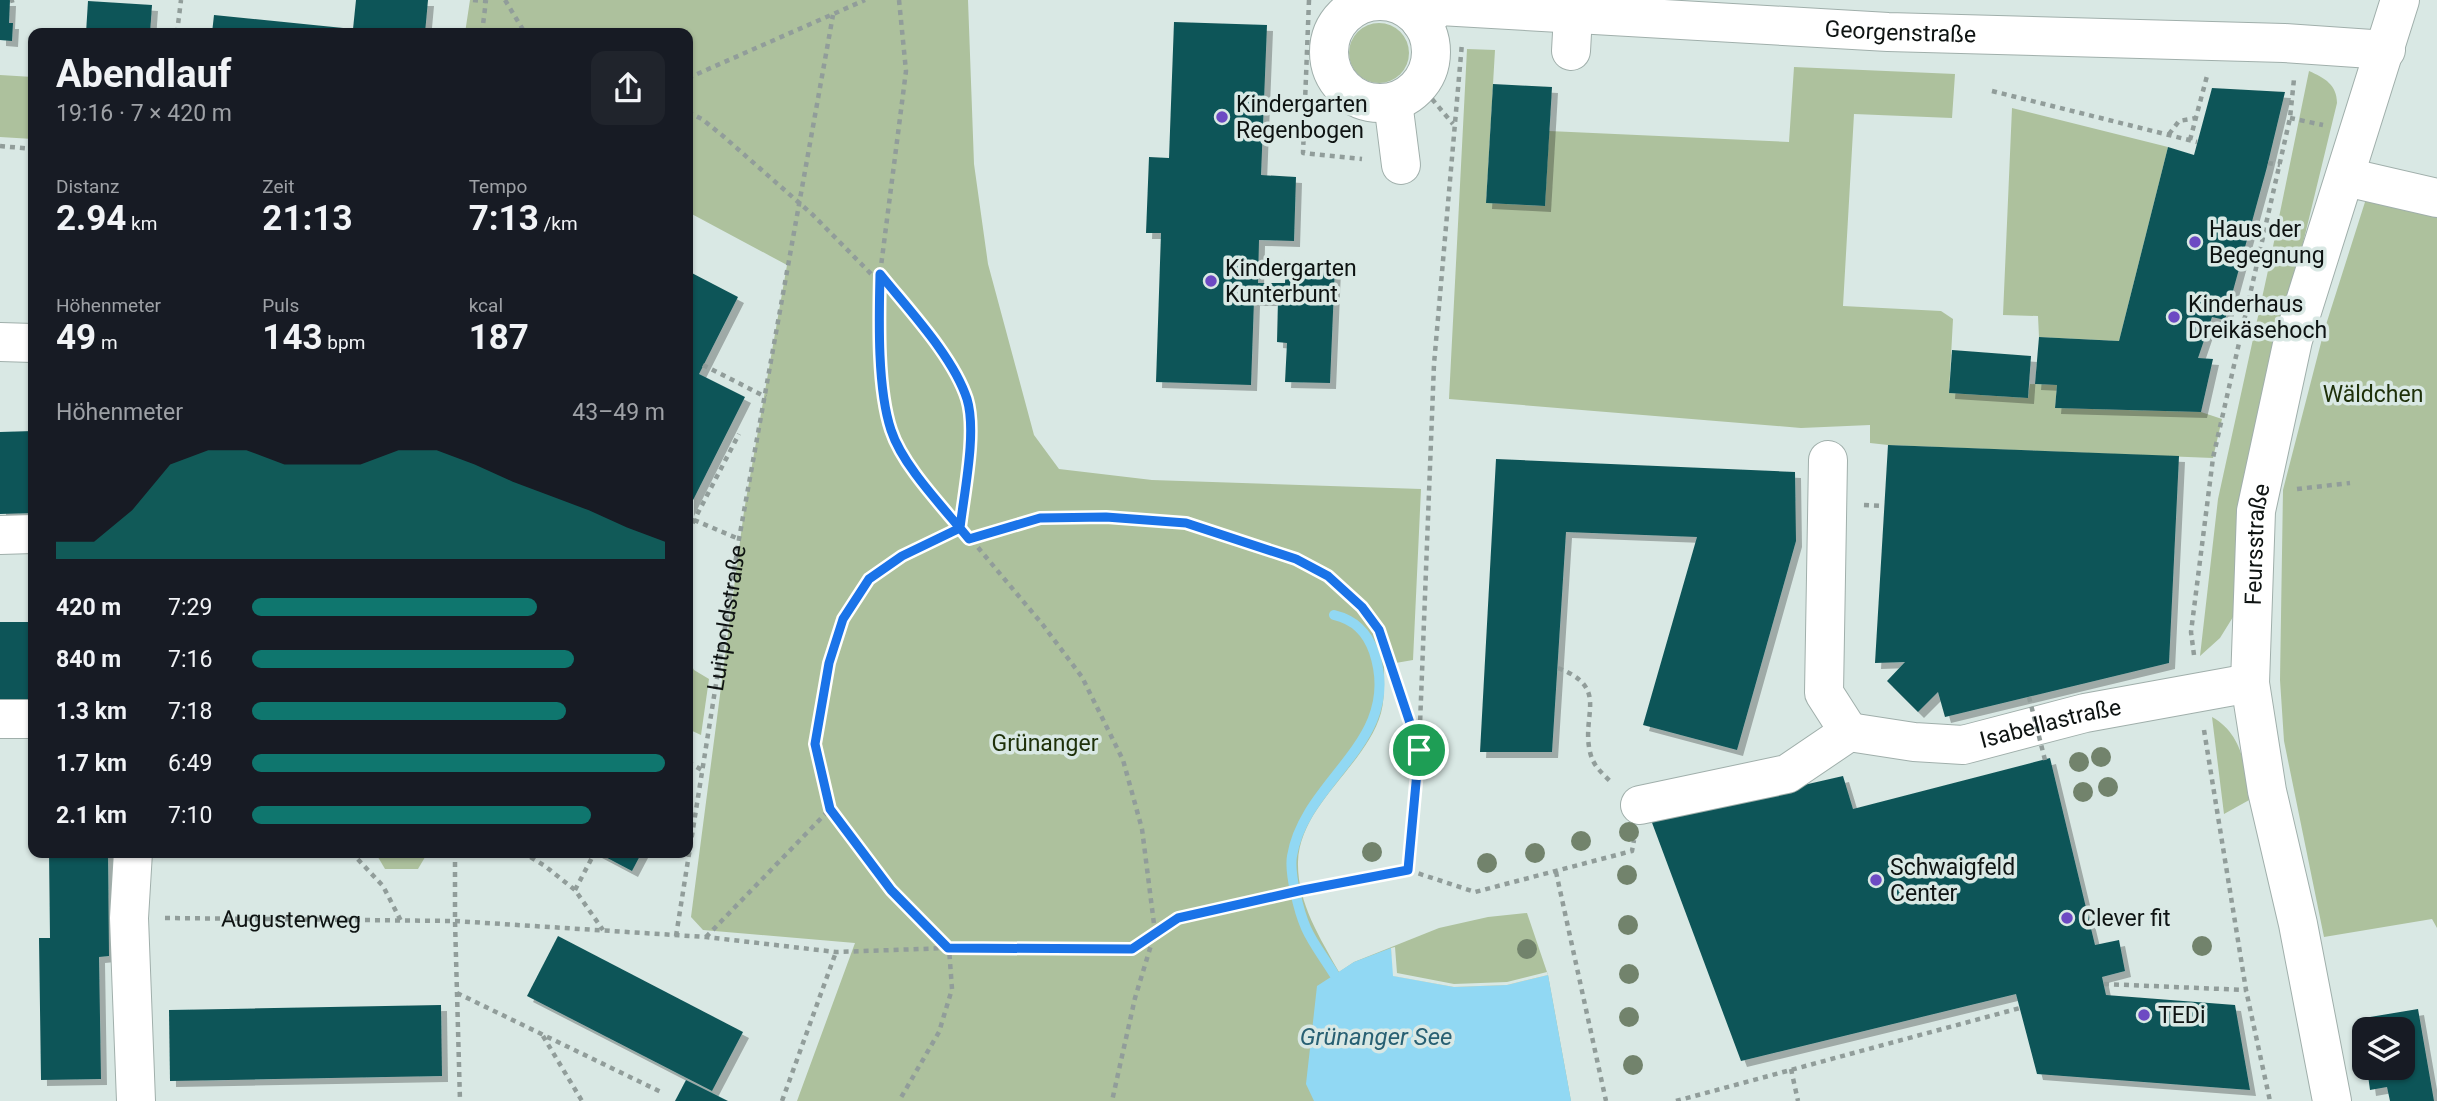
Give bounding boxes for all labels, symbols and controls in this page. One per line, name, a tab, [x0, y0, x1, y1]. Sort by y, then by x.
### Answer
street label: Georgenstraße	[1824, 15, 1977, 48]
button: share	[591, 51, 665, 125]
text: Abendlauf	[56, 52, 231, 96]
place label: Kindergarten Regenbogen	[1236, 91, 1368, 144]
text: 19:16 · 7 × 420 m	[56, 100, 232, 127]
marker: Kindergarten Regenbogen	[1214, 109, 1230, 125]
text: Distanz	[56, 175, 119, 198]
text: Zeit	[262, 175, 294, 198]
text: Tempo	[469, 175, 527, 198]
text: 2.94	[56, 198, 126, 239]
text: 21:13	[262, 198, 353, 239]
text: 7:13	[469, 198, 539, 239]
text: km	[126, 212, 157, 235]
text: /km	[539, 212, 578, 235]
place label: Haus der Begegnung	[2209, 216, 2325, 269]
marker: Haus der Begegnung	[2187, 234, 2203, 250]
place label: Kindergarten Kunterbunt	[1225, 255, 1357, 308]
marker: Kindergarten Kunterbunt	[1203, 273, 1219, 289]
place label: Kinderhaus Dreikäsehoch	[2188, 291, 2327, 344]
text: Höhenmeter	[56, 294, 161, 317]
text: Puls	[262, 294, 299, 317]
text: kcal	[469, 294, 503, 317]
marker: Kinderhaus Dreikäsehoch	[2166, 309, 2182, 325]
text: 49	[56, 317, 96, 358]
text: 143	[262, 317, 323, 358]
text: 187	[469, 317, 529, 358]
text: m	[96, 331, 118, 354]
text: bpm	[323, 331, 365, 354]
park label: Wäldchen	[2323, 381, 2423, 408]
text: Höhenmeter	[56, 399, 183, 426]
text: 43–49 m	[572, 399, 665, 426]
street label: Feursstraße	[2240, 481, 2276, 606]
street label: Luitpoldstraße	[702, 543, 752, 693]
text: 420 m	[56, 594, 121, 621]
text: 7:29	[168, 594, 212, 621]
text: 840 m	[56, 646, 121, 673]
text: 7:16	[168, 646, 212, 673]
street label: Isabellastraße	[1977, 694, 2123, 754]
text: 1.3 km	[56, 698, 127, 725]
text: 7:18	[168, 698, 212, 725]
pin	[1389, 720, 1449, 780]
park label: Grünanger	[992, 730, 1099, 757]
icon: arrive	[1400, 731, 1438, 769]
text: 1.7 km	[56, 750, 127, 777]
text: 6:49	[168, 750, 212, 777]
text: 2.1 km	[56, 802, 127, 829]
text: 7:10	[168, 802, 212, 829]
place label: Schwaigfeld Center	[1890, 854, 2015, 907]
marker: Schwaigfeld Center	[1868, 872, 1884, 888]
place label: Clever fit	[2081, 905, 2171, 932]
street label: Augustenweg	[221, 906, 361, 934]
marker: Clever fit	[2059, 910, 2075, 926]
place label: TEDi	[2158, 1002, 2205, 1029]
marker: TEDi	[2136, 1007, 2152, 1023]
map controls	[2352, 1017, 2415, 1080]
button: layers	[2352, 1017, 2415, 1080]
water label: Grünanger See	[1300, 1023, 1452, 1051]

